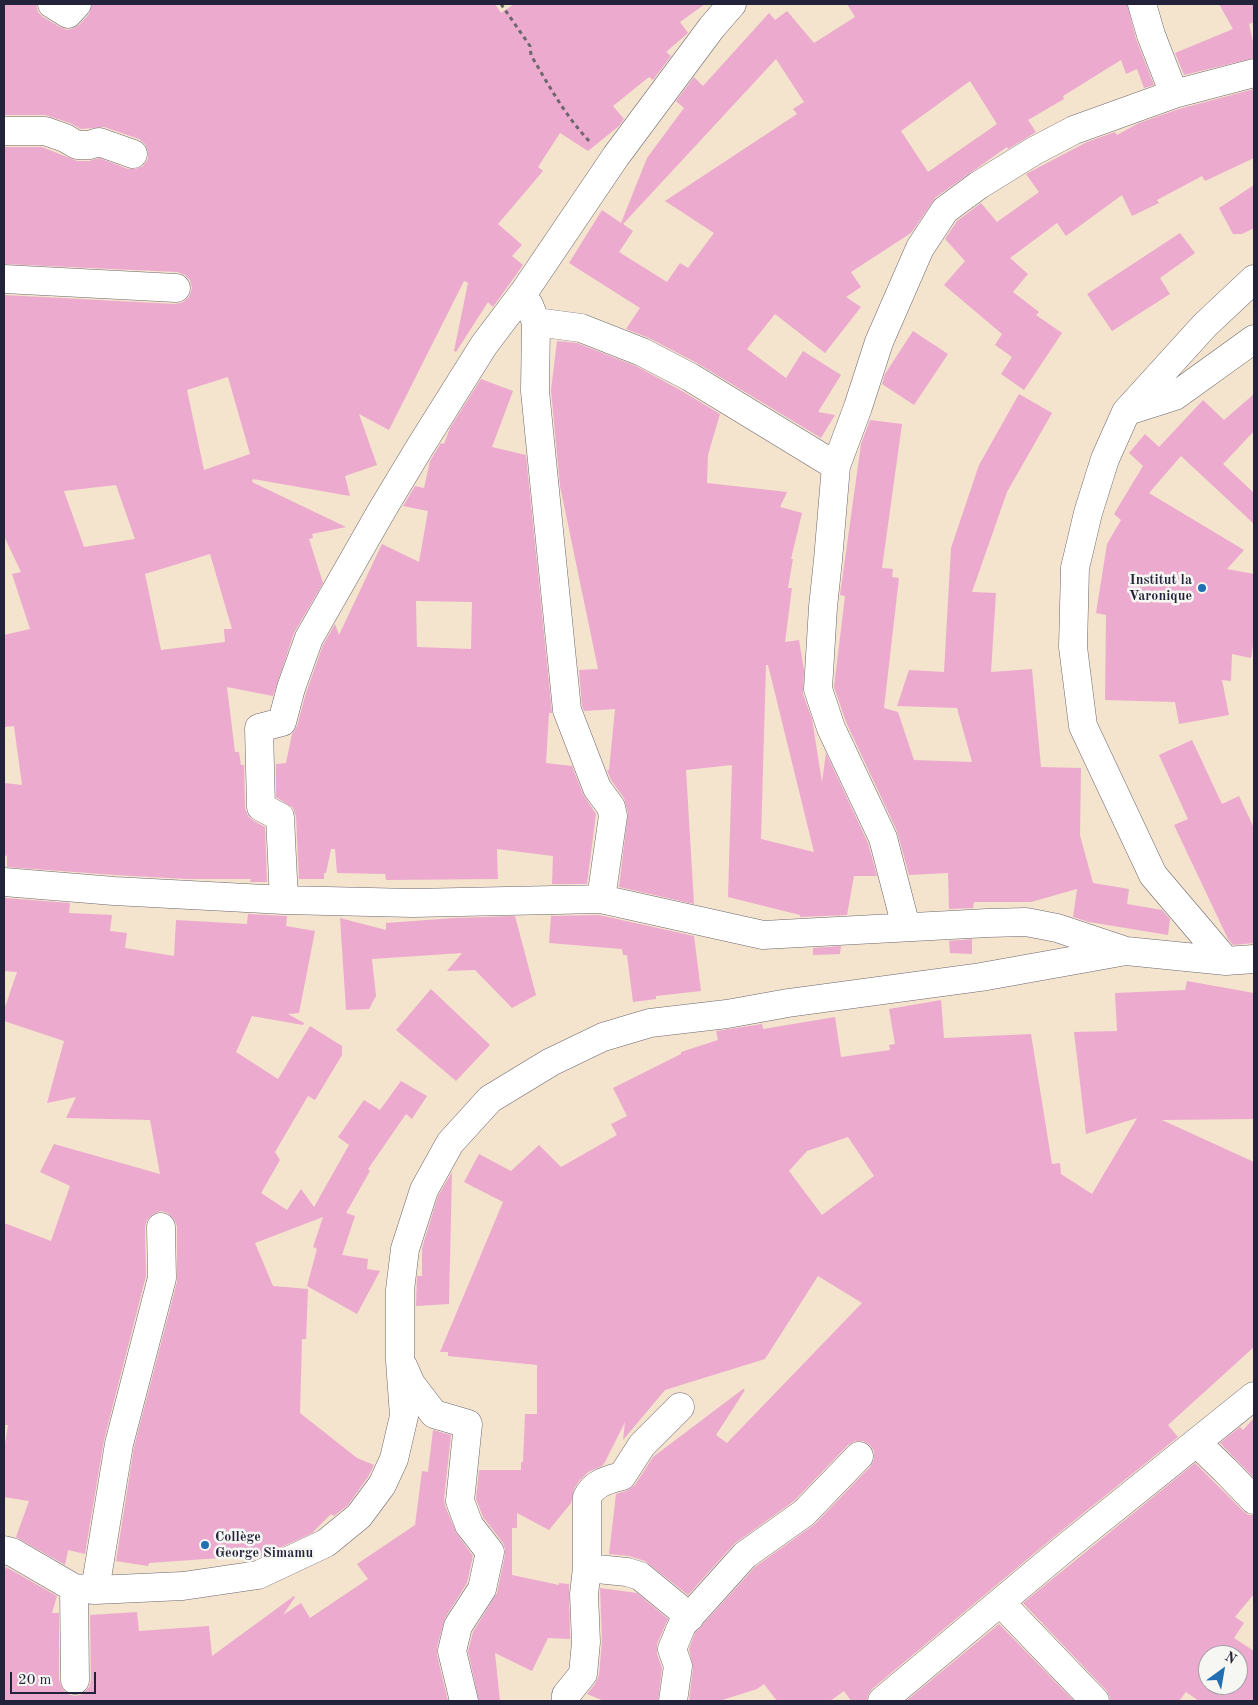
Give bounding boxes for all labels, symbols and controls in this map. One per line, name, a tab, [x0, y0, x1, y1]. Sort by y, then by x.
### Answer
place label: Institut la Varonique	[1129, 572, 1192, 604]
marker: Institut la Varonique	[1196, 582, 1208, 594]
place label: Collège George Simamu	[215, 1529, 313, 1561]
marker: Collège George Simamu	[199, 1539, 211, 1551]
north arrow	[1198, 1645, 1248, 1695]
text: N	[1222, 1649, 1239, 1667]
scale bar	[12, 1662, 99, 1694]
text: 20 m	[18, 1673, 52, 1688]

